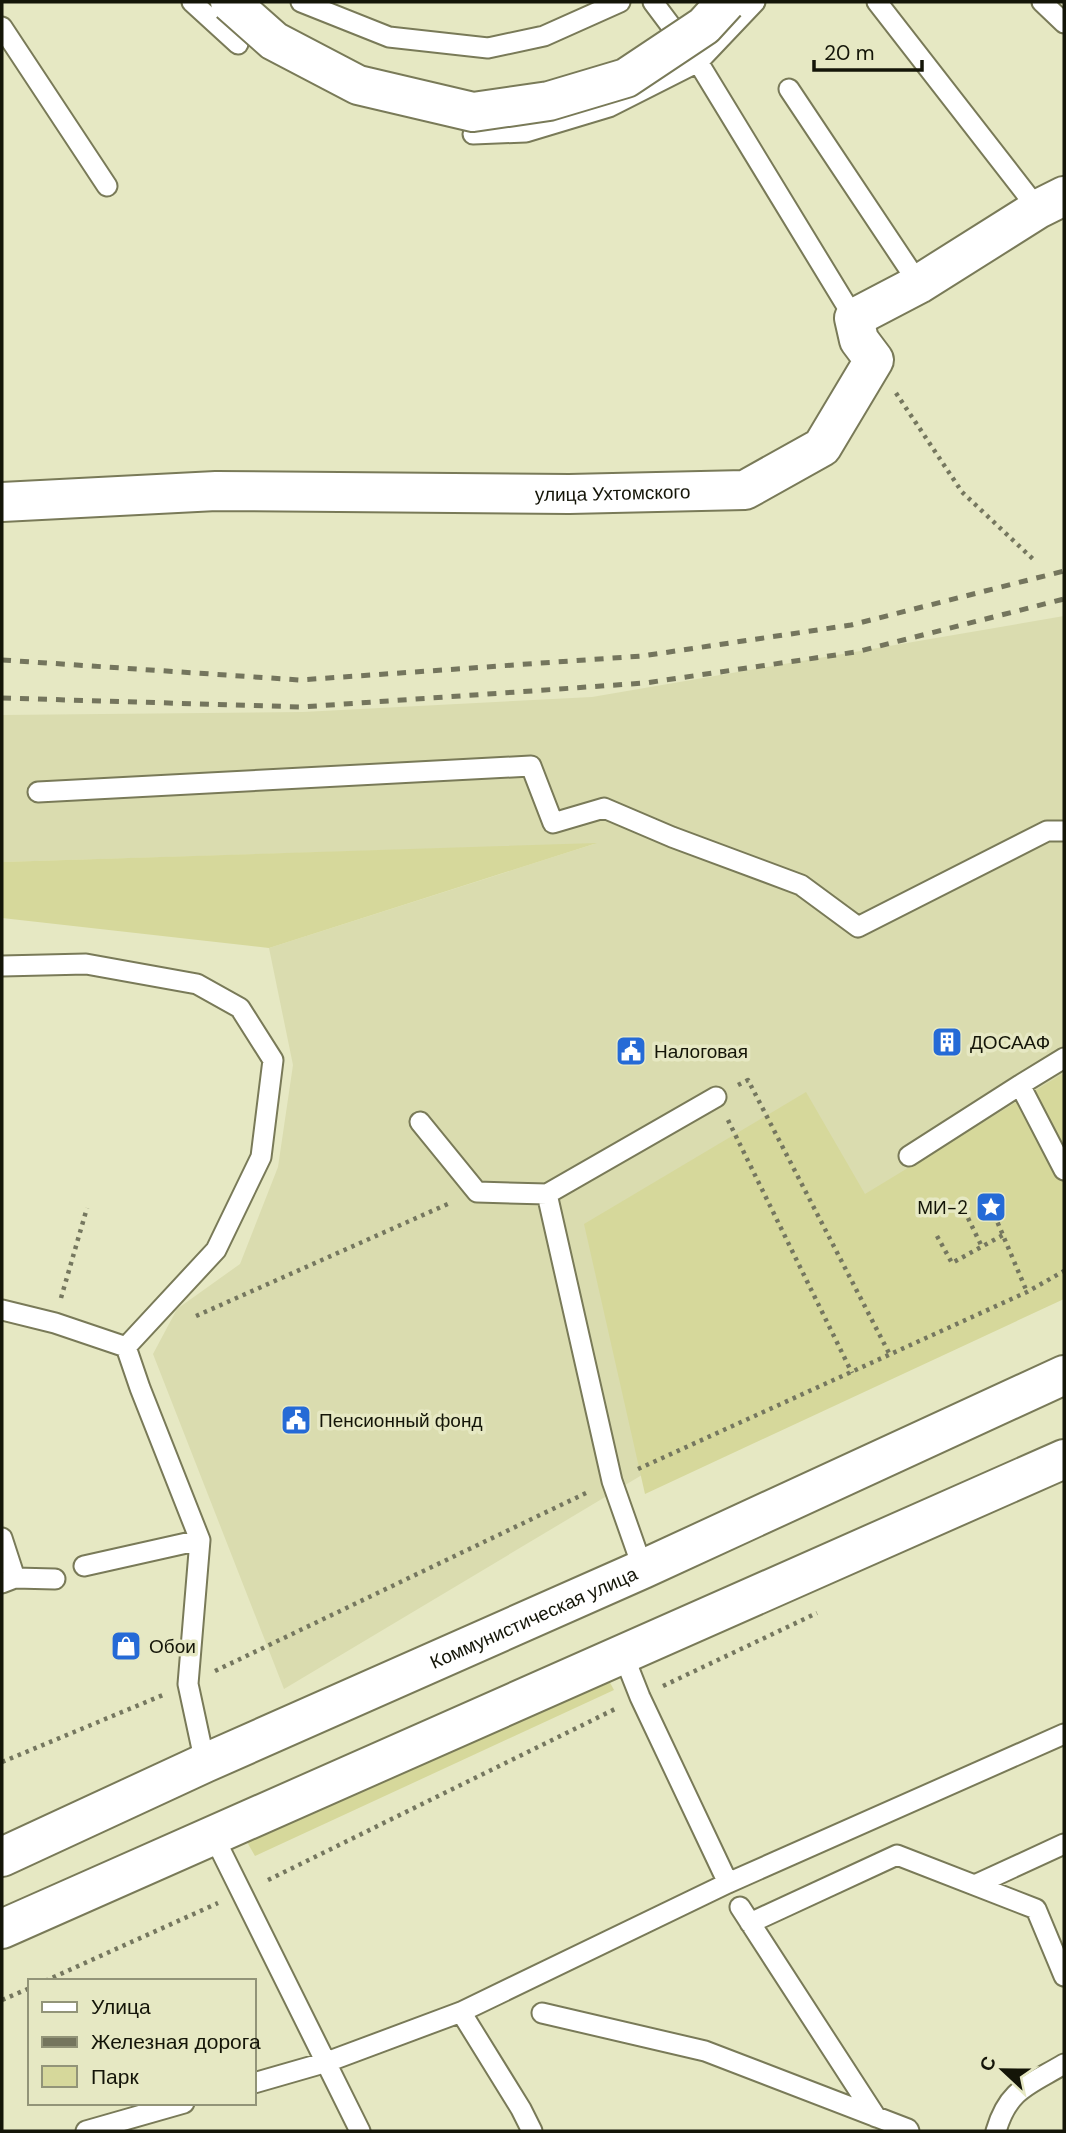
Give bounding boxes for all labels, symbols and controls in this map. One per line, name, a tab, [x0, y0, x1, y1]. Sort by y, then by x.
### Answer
scale bar	[814, 28, 922, 72]
text: 20 m	[824, 39, 875, 67]
street label: улица Ухтомского	[535, 479, 691, 507]
building icon: ДОСААФ	[930, 1025, 964, 1059]
place label: ДОСААФ	[970, 1030, 1050, 1055]
public building icon: Налоговая	[614, 1034, 648, 1068]
place label: Налоговая	[654, 1039, 748, 1064]
place icon: МИ-2	[974, 1190, 1008, 1224]
place label: МИ-2	[917, 1195, 968, 1220]
public building icon: Пенсионный фонд	[279, 1403, 313, 1437]
place label: Пенсионный фонд	[319, 1408, 482, 1433]
street label: Коммунистическая улица	[426, 1561, 642, 1675]
shop icon: Обои	[109, 1629, 143, 1663]
place label: Обои	[149, 1634, 196, 1659]
legend	[28, 1979, 256, 2105]
text: Улица	[91, 1993, 151, 2021]
text: Железная дорога	[91, 2028, 261, 2056]
north arrow	[968, 2035, 1038, 2105]
text: С	[974, 2053, 1002, 2075]
text: Парк	[91, 2063, 139, 2091]

